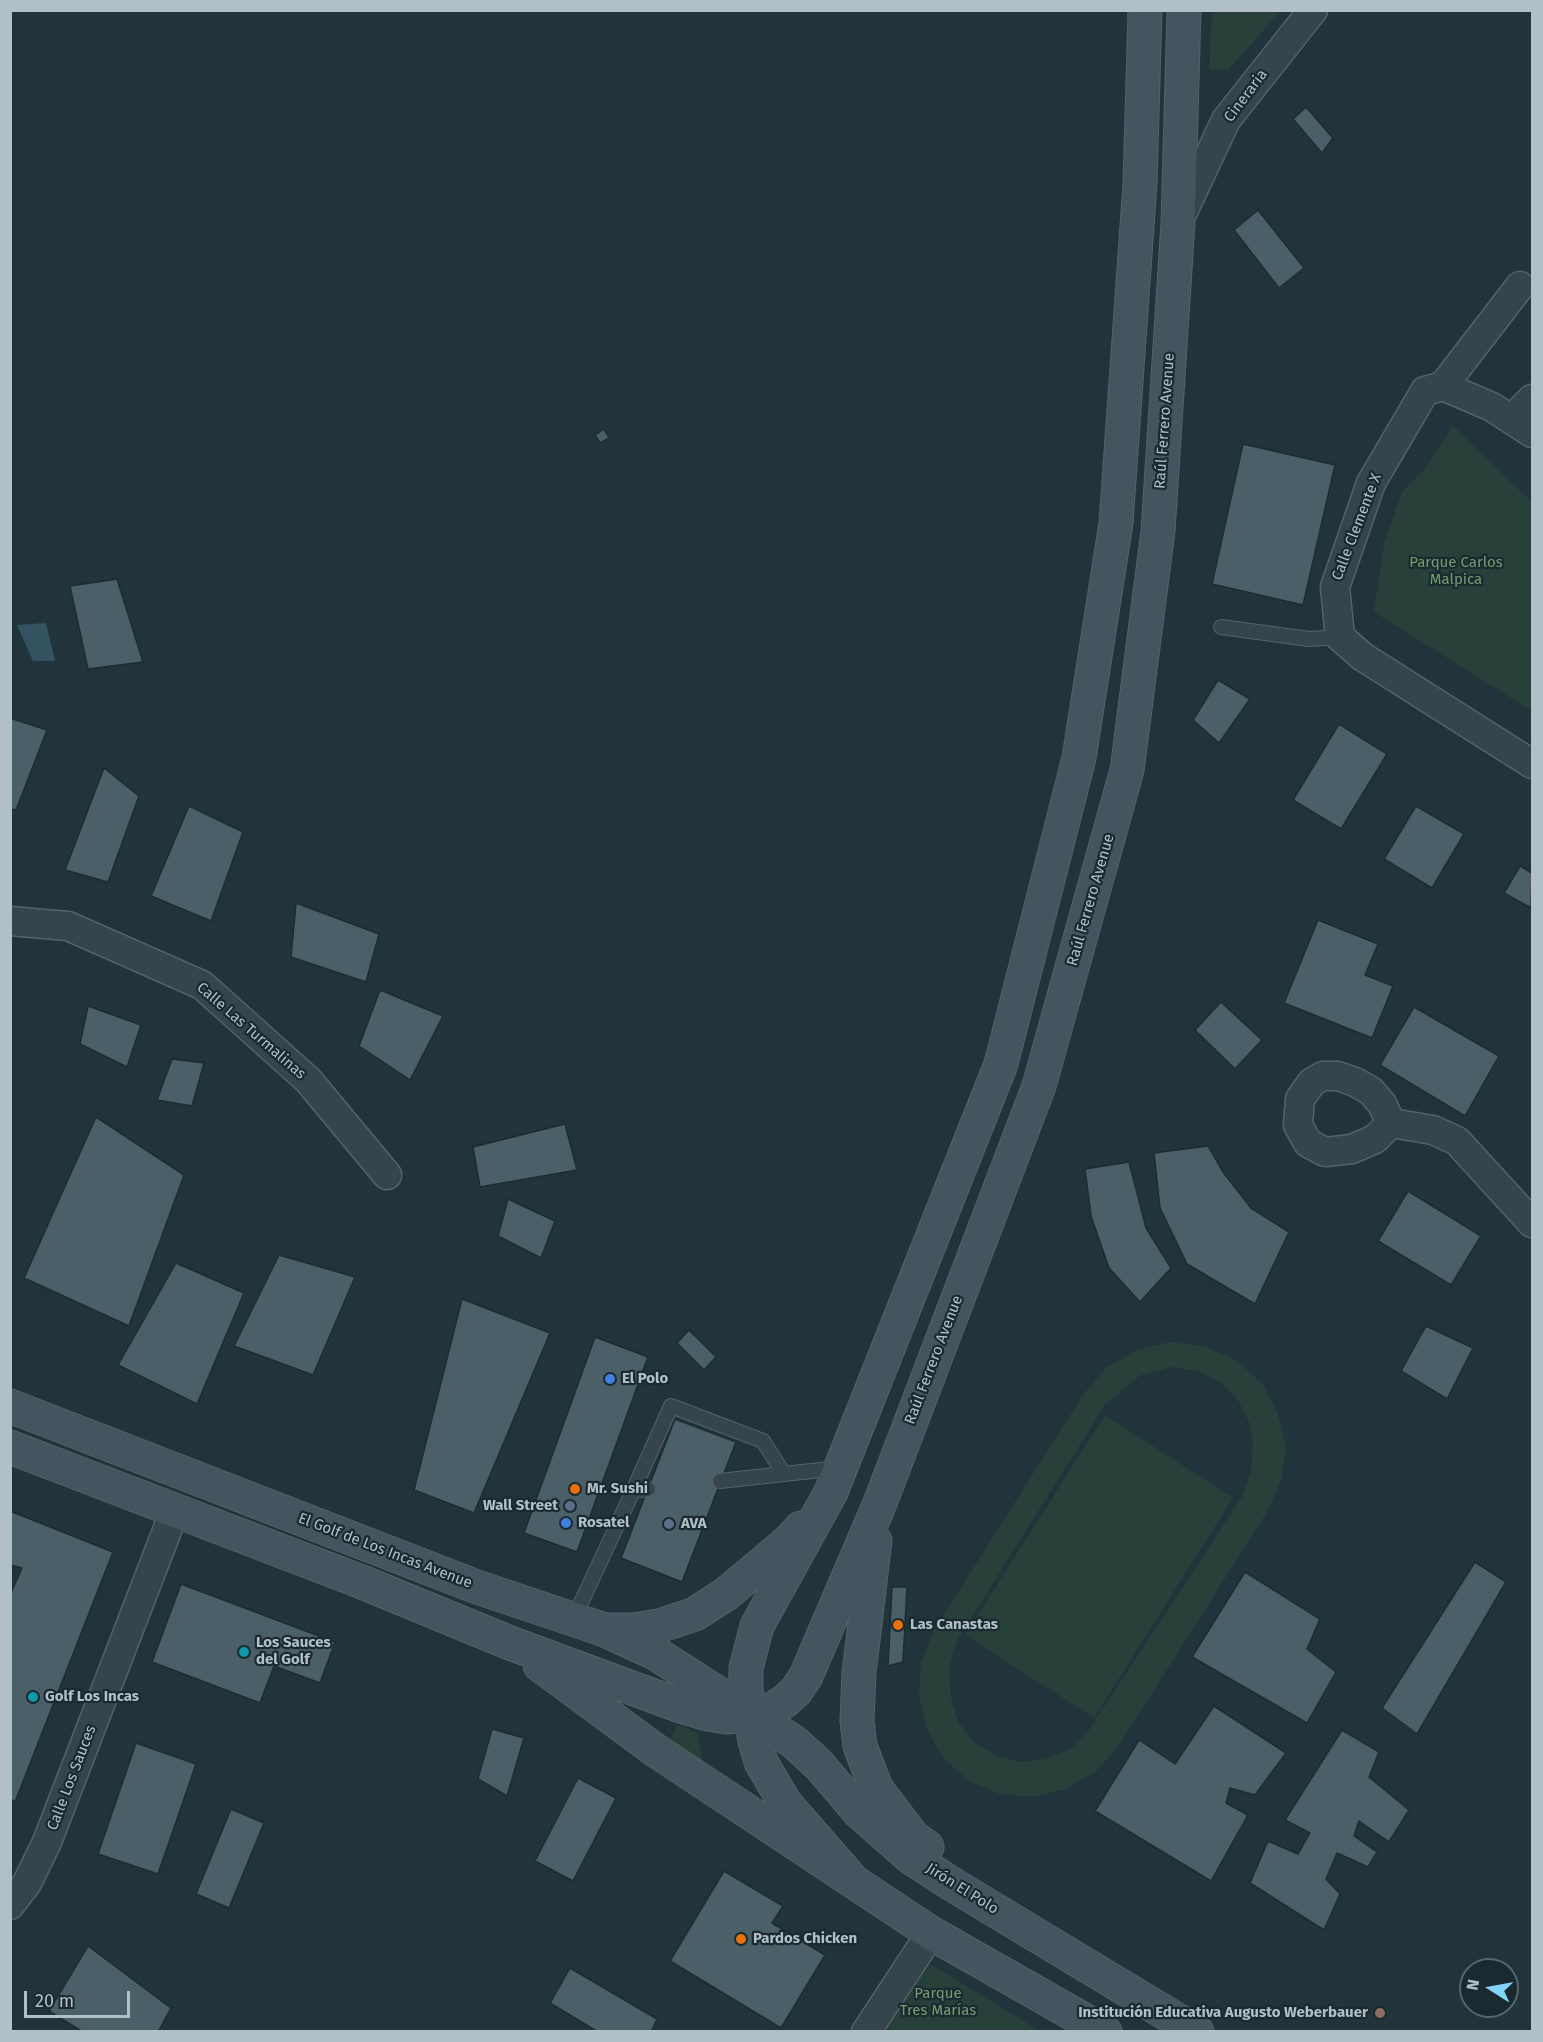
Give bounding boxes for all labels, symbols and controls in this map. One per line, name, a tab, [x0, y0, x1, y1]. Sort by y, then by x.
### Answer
street label: Cineraria	[1220, 66, 1272, 126]
street label: Raúl Ferrero Avenue	[1151, 352, 1179, 490]
street label: Calle Clemente X	[1328, 471, 1386, 583]
park label: Parque Carlos Malpica	[1409, 554, 1503, 589]
street label: Raúl Ferrero Avenue	[1064, 832, 1118, 968]
street label: Calle Las Turmalinas	[193, 979, 309, 1083]
street label: Raúl Ferrero Avenue	[901, 1293, 967, 1427]
place label: El Polo	[622, 1370, 668, 1388]
marker: El Polo	[603, 1372, 617, 1386]
place label: Mr. Sushi	[587, 1480, 648, 1498]
marker: Mr. Sushi	[568, 1482, 582, 1496]
place label: Wall Street	[483, 1497, 558, 1515]
marker: Wall Street	[563, 1499, 577, 1513]
street label: El Golf de Los Incas Avenue	[295, 1509, 475, 1593]
place label: Rosatel	[578, 1514, 629, 1532]
place label: AVA	[681, 1515, 707, 1533]
marker: Rosatel	[559, 1516, 573, 1530]
marker: AVA	[662, 1517, 676, 1531]
place label: Las Canastas	[910, 1616, 998, 1634]
marker: Las Canastas	[891, 1618, 905, 1632]
place label: Los Sauces del Golf	[256, 1634, 331, 1669]
marker: Los Sauces del Golf	[237, 1645, 251, 1659]
place label: Golf Los Incas	[45, 1688, 139, 1706]
marker: Golf Los Incas	[26, 1690, 40, 1704]
street label: Calle Los Sauces	[44, 1723, 100, 1833]
street label: Jirón El Polo	[922, 1860, 1002, 1918]
place label: Pardos Chicken	[753, 1930, 857, 1948]
marker: Pardos Chicken	[734, 1932, 748, 1946]
north arrow	[1459, 1958, 1519, 2018]
text: N	[1462, 1978, 1483, 1992]
scale bar	[27, 1979, 134, 2017]
park label: Parque Tres Marías	[900, 1985, 976, 2020]
text: 20 m	[35, 1990, 74, 2012]
place label: Institución Educativa Augusto Weberbauer	[1078, 2004, 1368, 2022]
marker: Institución Educativa Augusto Weberbauer	[1373, 2006, 1387, 2020]

